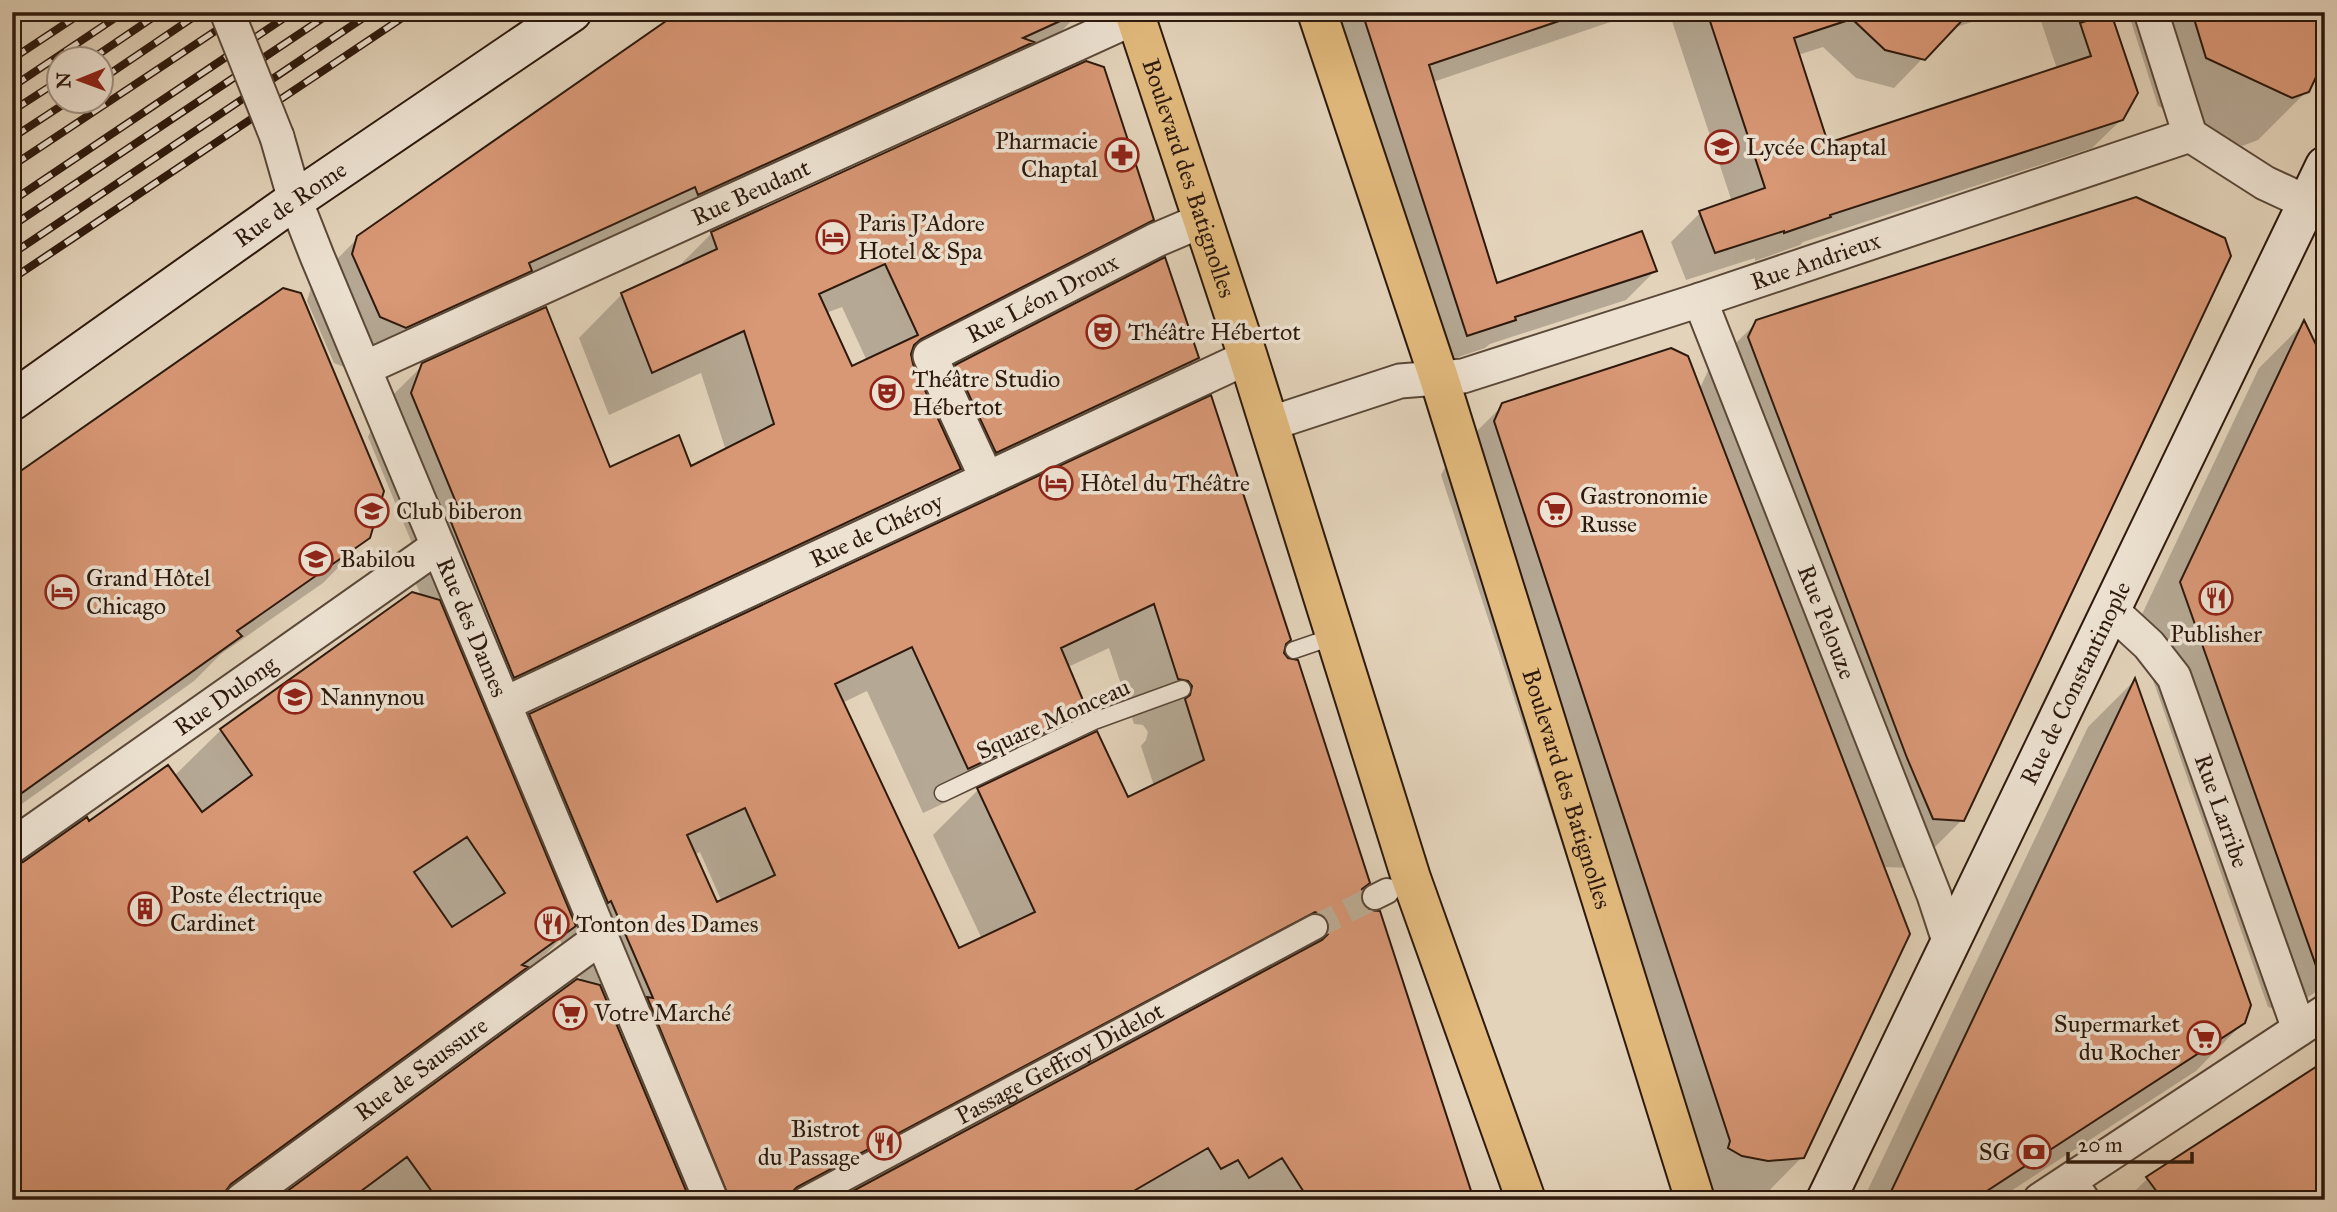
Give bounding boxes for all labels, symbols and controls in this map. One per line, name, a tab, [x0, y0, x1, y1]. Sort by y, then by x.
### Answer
north arrow	[46, 46, 116, 116]
street label: Boulevard des Batignolles	[1135, 55, 1242, 302]
text: N	[52, 72, 75, 89]
place label: Pharmacie Chaptal	[995, 126, 1099, 184]
school or university icon: Lycée Chaptal	[1703, 128, 1741, 166]
place label: Lycée Chaptal	[1746, 132, 1887, 162]
pharmacy icon: Pharmacie Chaptal	[1103, 136, 1141, 174]
street label: Rue Beudant	[687, 152, 815, 232]
street label: Rue de Rome	[228, 154, 352, 254]
place label: Paris J'Adore Hotel & Spa	[858, 208, 985, 266]
hotel icon: Paris J'Adore Hotel & Spa	[814, 218, 852, 256]
street label: Rue Andrieux	[1747, 225, 1885, 297]
street label: Rue Léon Droux	[962, 247, 1124, 350]
theatre icon: Théâtre Hébertot	[1084, 313, 1122, 351]
place label: Théâtre Hébertot	[1128, 317, 1301, 347]
place label: Théâtre Studio Hébertot	[912, 364, 1060, 422]
theatre icon: Théâtre Studio Hébertot	[868, 374, 906, 412]
hotel icon: Hôtel du Théâtre	[1037, 464, 1075, 502]
place label: Hôtel du Théâtre	[1080, 468, 1250, 498]
place label: Gastronomie Russe	[1580, 481, 1708, 539]
street label: Rue de Chéroy	[805, 486, 949, 574]
supermarket icon: Gastronomie Russe	[1536, 491, 1574, 529]
school or university icon: Club biberon	[353, 492, 391, 530]
place label: Club biberon	[396, 496, 522, 526]
school or university icon: Babilou	[297, 540, 335, 578]
place label: Babilou	[340, 544, 416, 574]
street label: Rue des Dames	[430, 553, 514, 702]
street label: Rue Pelouze	[1791, 560, 1863, 684]
place label: Grand Hôtel Chicago	[86, 563, 211, 621]
hotel icon: Grand Hôtel Chicago	[43, 573, 81, 611]
street label: Rue de Constantinople	[2014, 576, 2137, 790]
restaurant icon: Publisher	[2197, 579, 2235, 617]
place label: Publisher	[2170, 619, 2262, 649]
street label: Rue Dulong	[168, 649, 283, 742]
street label: Boulevard des Batignolles	[1515, 665, 1618, 913]
street label: Square Monceau	[972, 672, 1135, 766]
school or university icon: Nannynou	[276, 678, 314, 716]
place label: Nannynou	[320, 682, 425, 712]
street label: Rue Larribe	[2188, 750, 2256, 872]
place label: Poste électrique Cardinet	[170, 880, 323, 938]
building icon: Poste électrique Cardinet	[126, 890, 164, 928]
restaurant icon: Tonton des Dames	[533, 905, 571, 943]
place label: Tonton des Dames	[576, 909, 758, 939]
supermarket icon: Votre Marché	[551, 994, 589, 1032]
street label: Passage Geffroy Didelot	[951, 995, 1169, 1131]
place label: Votre Marché	[593, 998, 731, 1028]
place label: Supermarket du Rocher	[2054, 1009, 2181, 1067]
street label: Rue de Saussure	[349, 1010, 494, 1128]
supermarket icon: Supermarket du Rocher	[2185, 1019, 2223, 1057]
place label: Bistrot du Passage	[758, 1114, 860, 1172]
scale bar	[2068, 1121, 2192, 1165]
restaurant icon: Bistrot du Passage	[865, 1124, 903, 1162]
text: 20 m	[2078, 1132, 2123, 1158]
bank icon: SG	[2015, 1133, 2053, 1171]
place label: SG	[1979, 1137, 2010, 1167]

